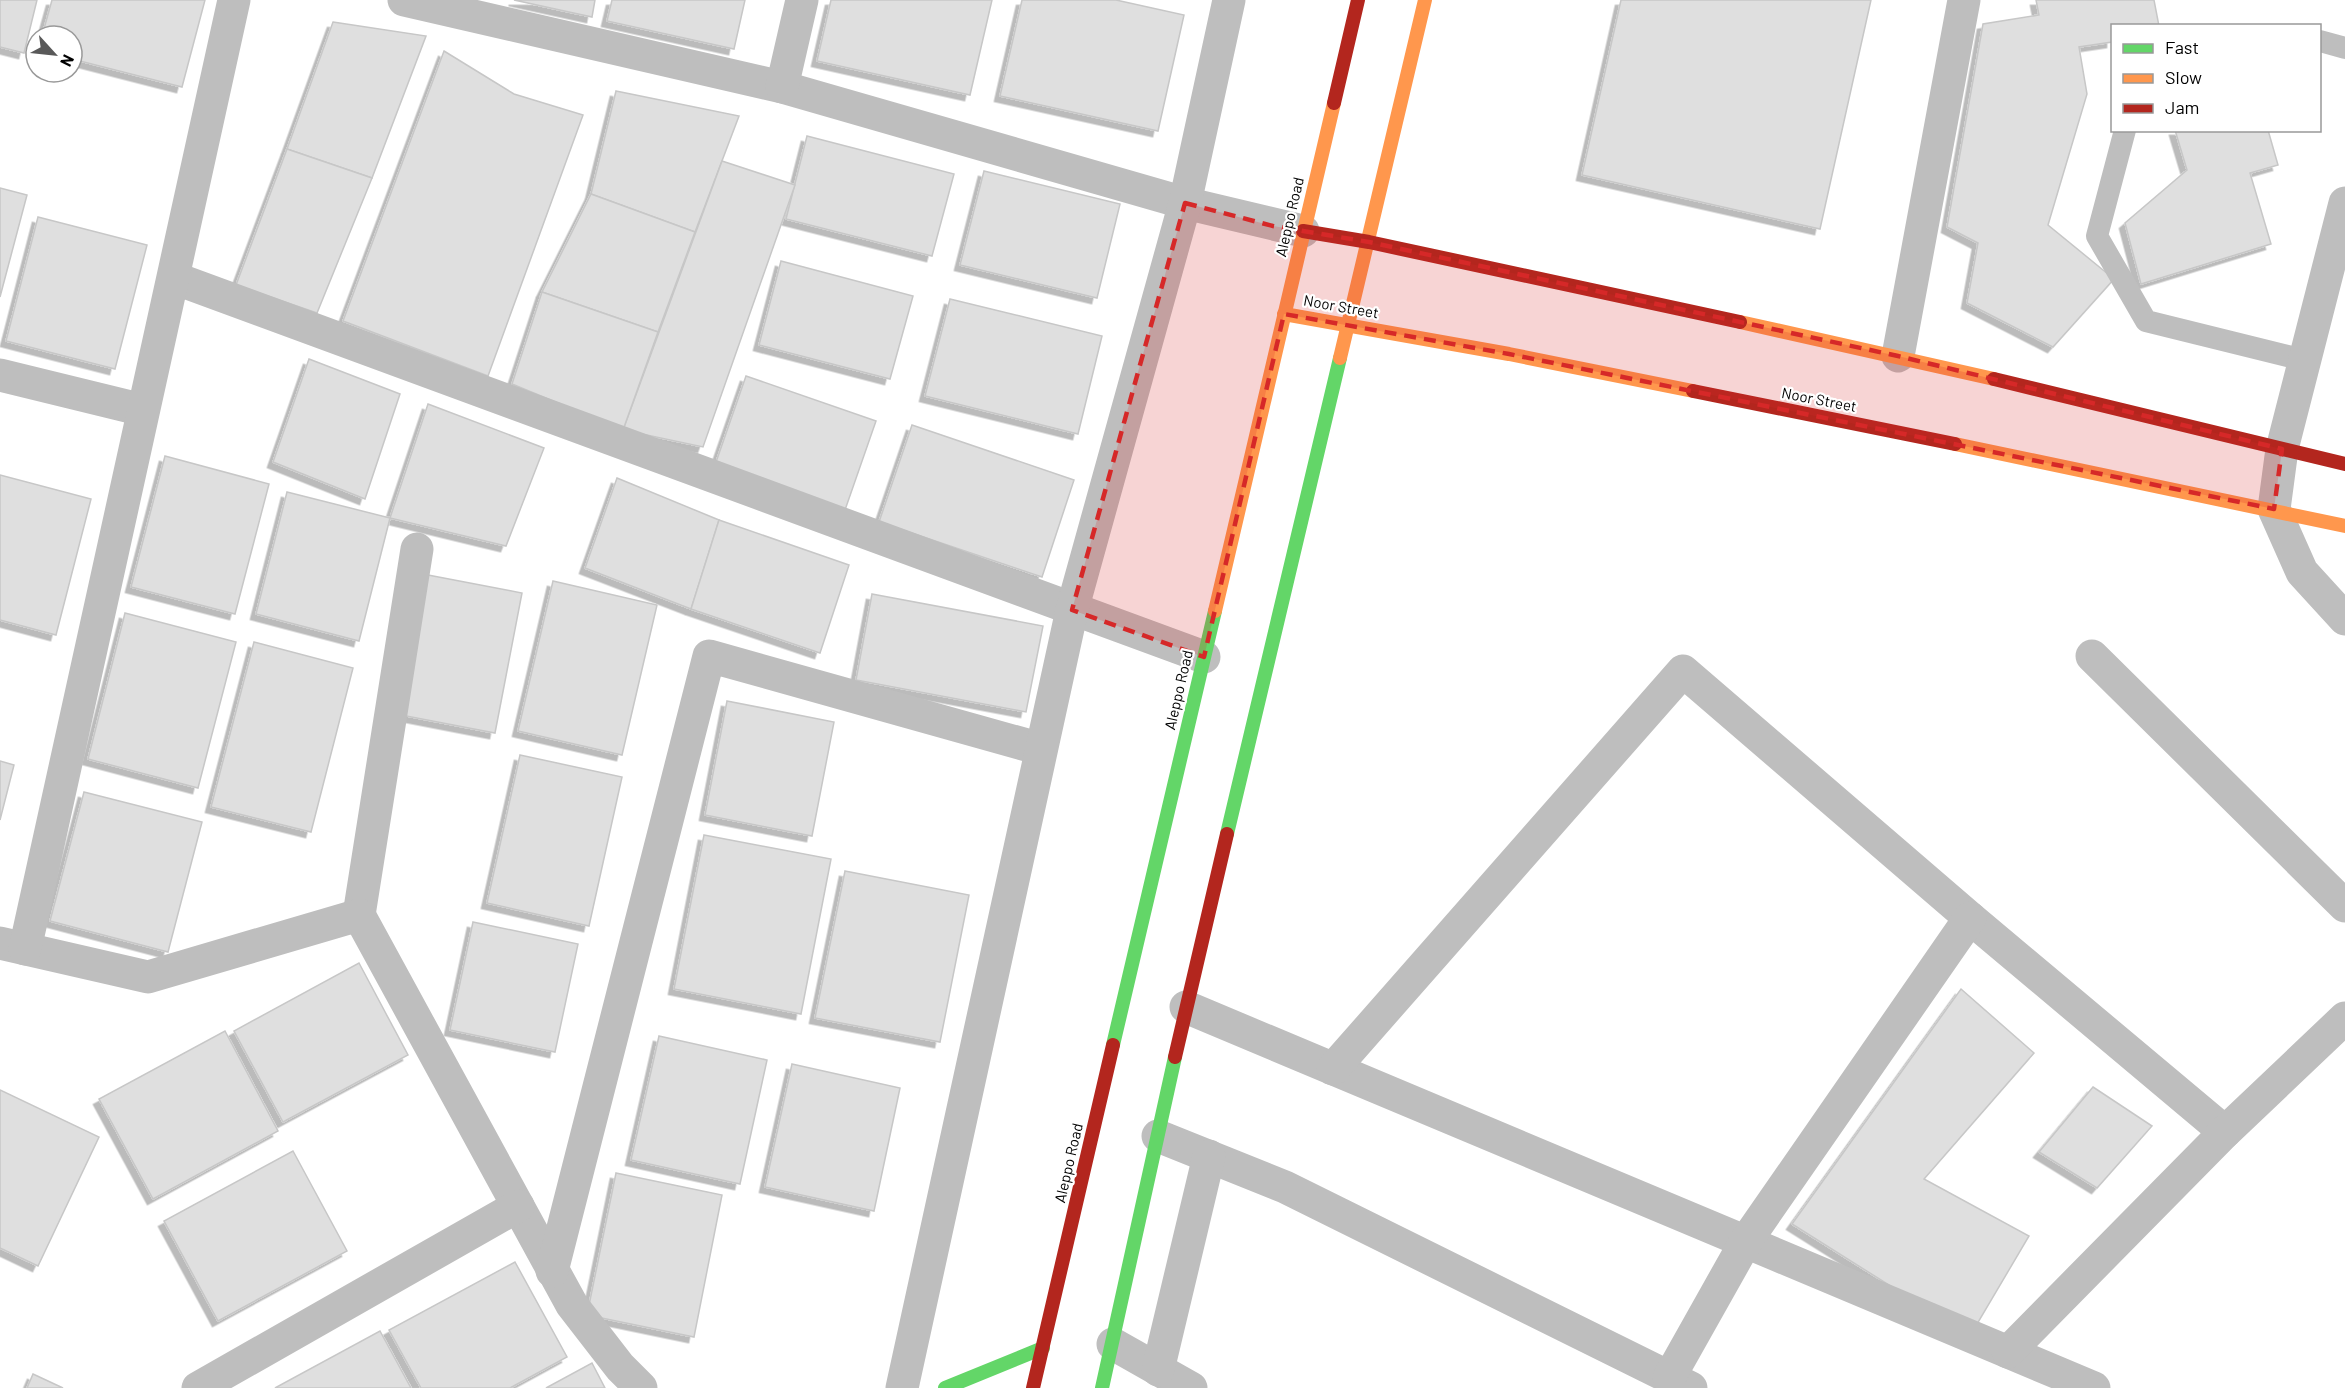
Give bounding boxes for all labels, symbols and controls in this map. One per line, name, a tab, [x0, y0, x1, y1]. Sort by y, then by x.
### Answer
north arrow	[24, 24, 84, 84]
legend	[2111, 24, 2321, 132]
text: Fast	[2165, 36, 2199, 58]
text: N	[57, 52, 79, 70]
text: Slow	[2165, 66, 2202, 88]
text: Jam	[2165, 96, 2199, 118]
street label: Aleppo Road	[1271, 175, 1307, 258]
street label: Noor Street	[1302, 291, 1380, 321]
street label: Noor Street	[1780, 383, 1858, 415]
street label: Aleppo Road	[1160, 648, 1196, 731]
street label: Aleppo Road	[1050, 1121, 1086, 1204]

